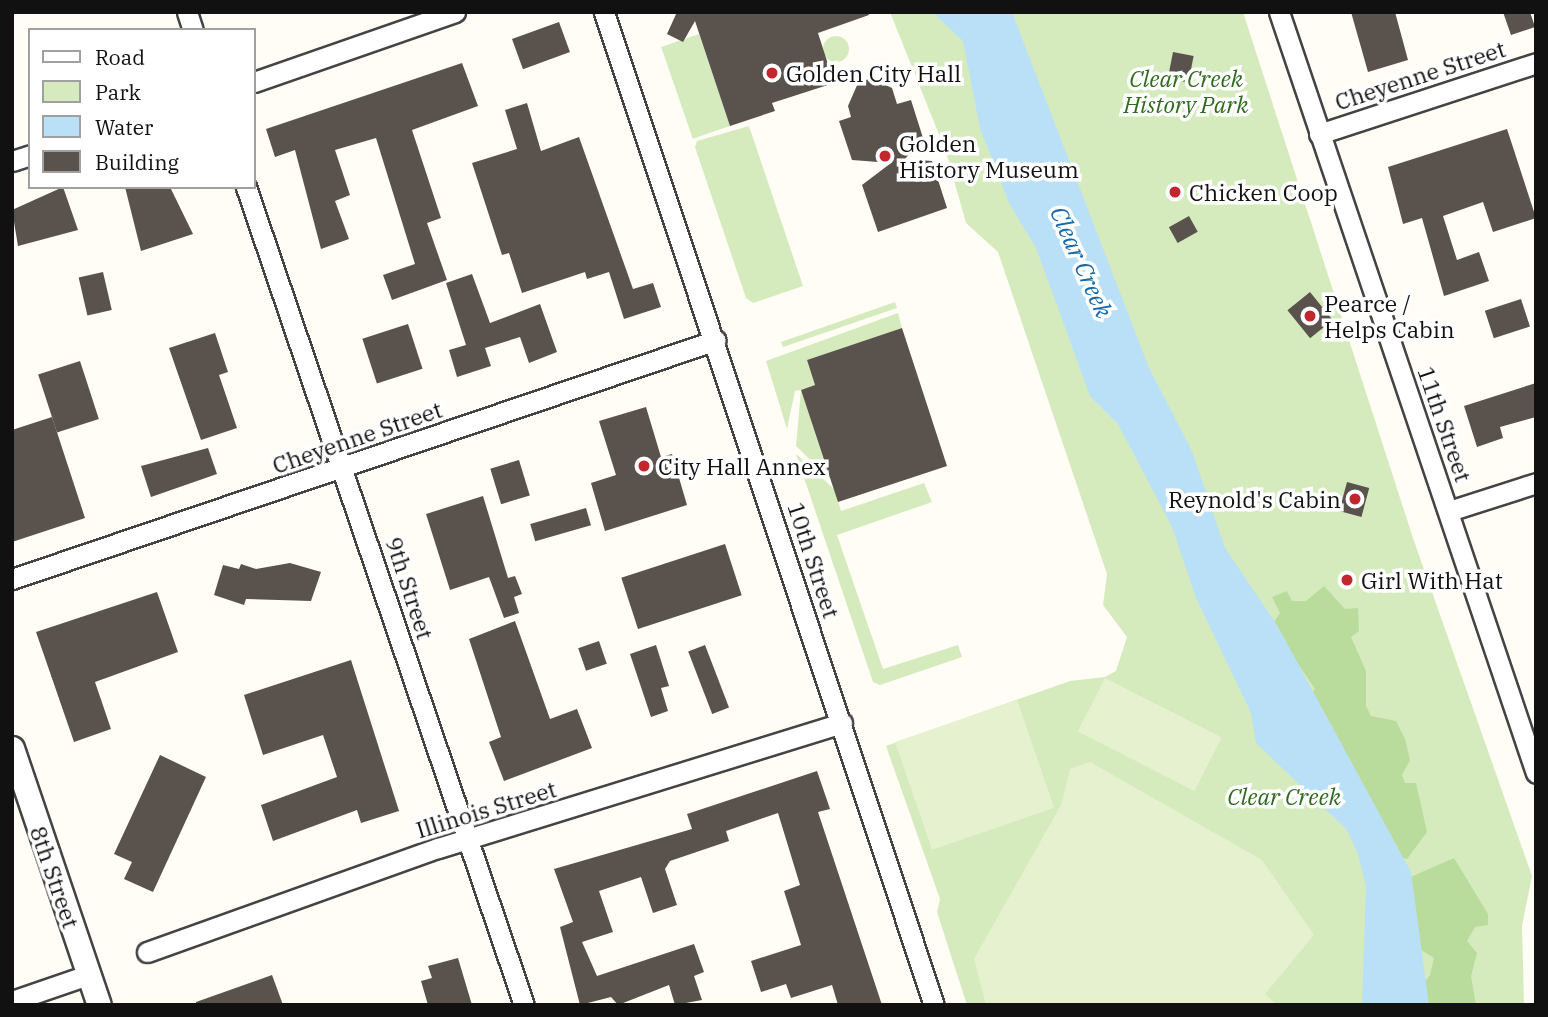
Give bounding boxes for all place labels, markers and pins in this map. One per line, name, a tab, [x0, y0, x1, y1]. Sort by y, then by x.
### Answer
place label: Golden City Hall	[786, 59, 961, 87]
marker: Golden City Hall	[764, 65, 780, 81]
place label: Golden History Museum	[899, 129, 1079, 183]
marker: Golden History Museum	[877, 148, 893, 164]
place label: Chicken Coop	[1189, 178, 1338, 206]
marker: Chicken Coop	[1167, 184, 1183, 200]
place label: Pearce / Helps Cabin	[1324, 289, 1455, 343]
marker: Pearce / Helps Cabin	[1302, 308, 1318, 324]
place label: City Hall Annex	[658, 452, 826, 480]
marker: City Hall Annex	[636, 458, 652, 474]
place label: Reynold's Cabin	[1168, 485, 1341, 513]
marker: Reynold's Cabin	[1347, 491, 1363, 507]
place label: Girl With Hat	[1361, 566, 1503, 594]
marker: Girl With Hat	[1339, 572, 1355, 588]

